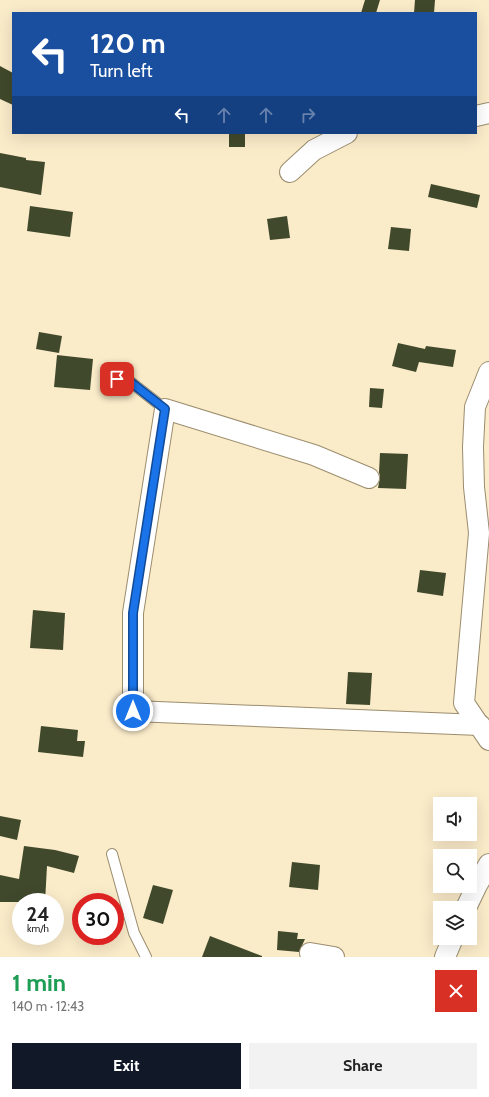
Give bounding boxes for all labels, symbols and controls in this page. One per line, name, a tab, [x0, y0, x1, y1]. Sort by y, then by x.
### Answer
text: 120 m	[90, 26, 166, 60]
icon: left	[24, 28, 76, 80]
text: Turn left	[90, 60, 153, 82]
icon: left	[171, 104, 193, 126]
icon: ahead	[213, 104, 235, 126]
icon: ahead	[255, 104, 277, 126]
icon: right	[297, 104, 319, 126]
pin	[100, 362, 134, 396]
icon: arrive	[106, 368, 128, 390]
position arrow	[112, 690, 154, 732]
map controls	[433, 797, 477, 945]
button: sound	[433, 797, 477, 841]
button: search	[433, 849, 477, 893]
speed limit sign: 30	[72, 893, 124, 945]
button: layers	[433, 901, 477, 945]
text: 24	[27, 902, 50, 926]
text: km/h	[27, 922, 49, 935]
text: 1 min	[12, 968, 66, 997]
button: close	[435, 970, 477, 1012]
text: 140 m · 12:43	[12, 998, 84, 1014]
button: Exit	[12, 1043, 241, 1089]
button: Share	[249, 1043, 477, 1089]

